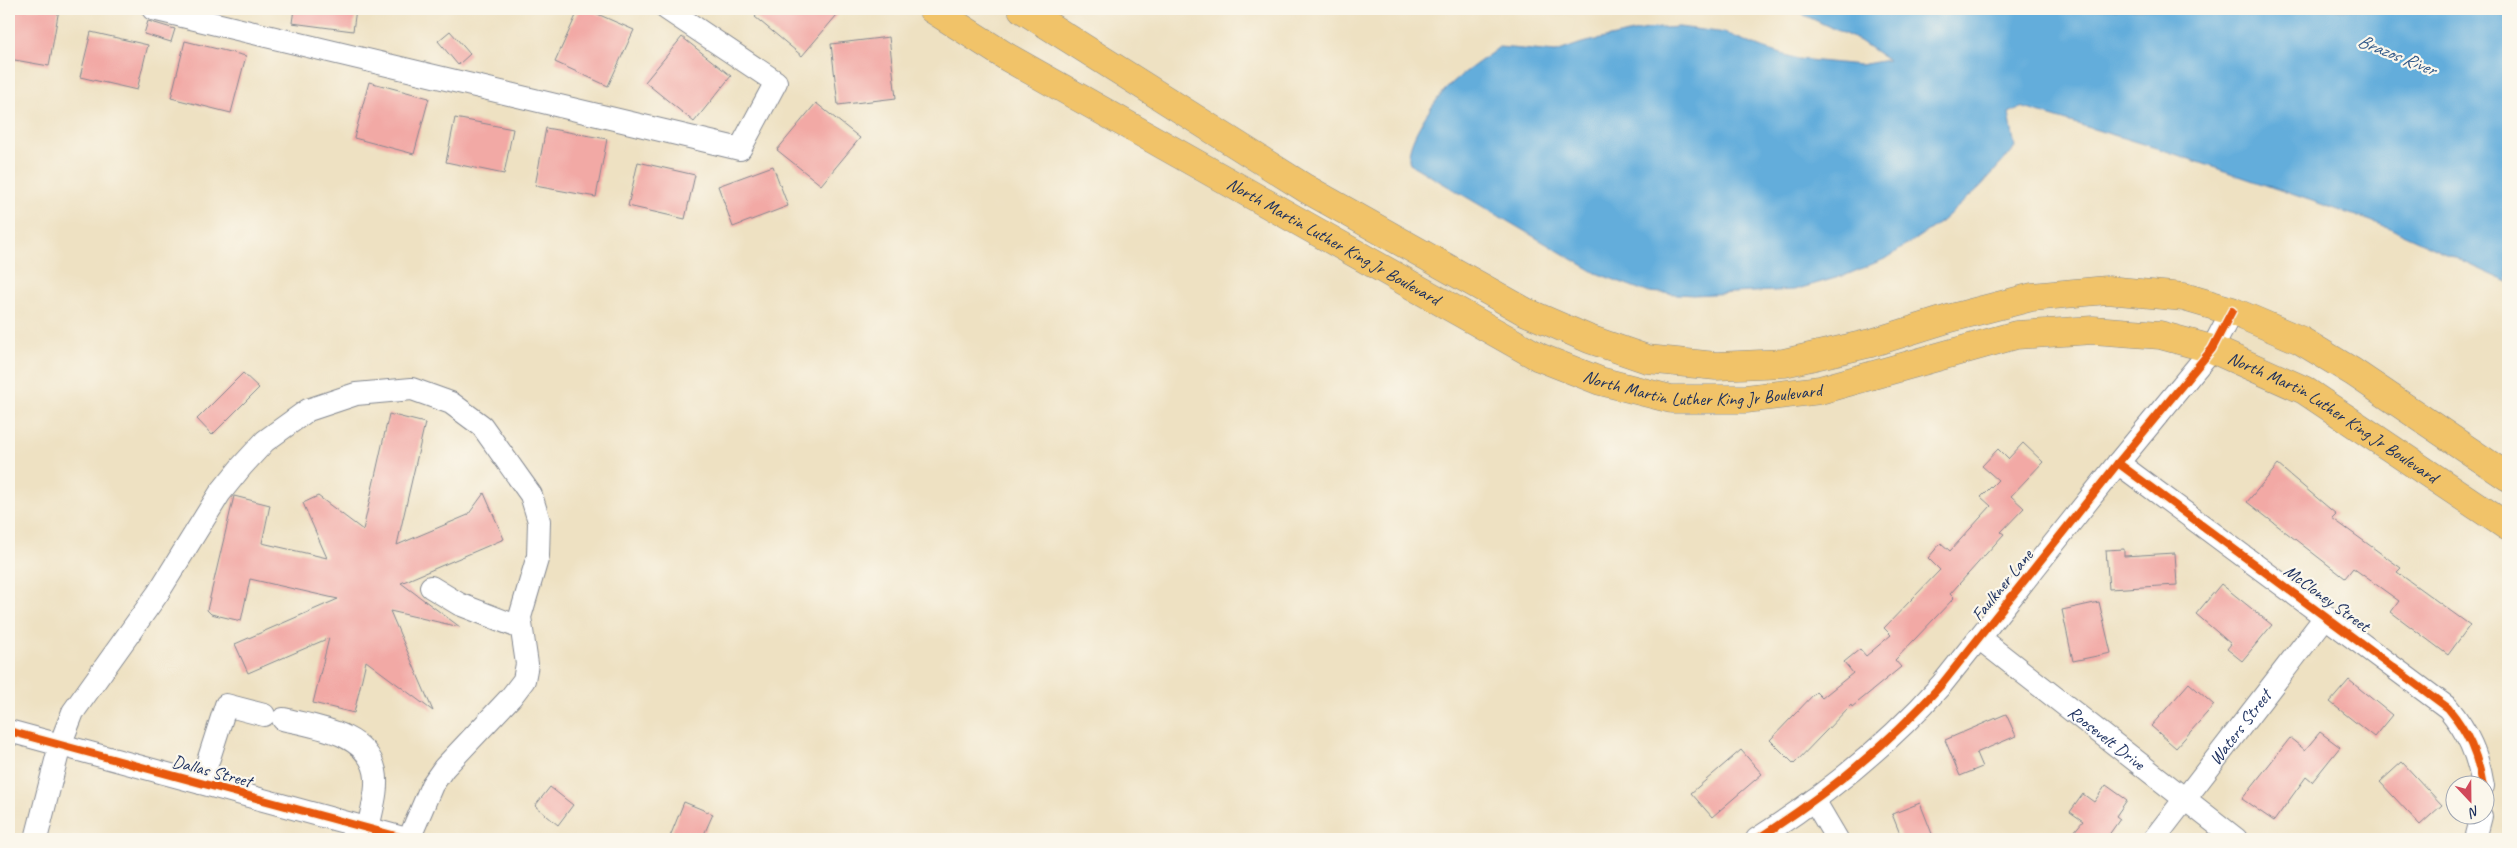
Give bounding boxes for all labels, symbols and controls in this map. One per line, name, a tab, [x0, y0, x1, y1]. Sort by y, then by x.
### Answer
water label: Brazos River	[2354, 28, 2442, 83]
street label: North Martin Luther King Jr Boulevard	[1223, 172, 1447, 311]
street label: North Martin Luther King Jr Boulevard	[2224, 346, 2445, 489]
street label: North Martin Luther King Jr Boulevard	[1580, 365, 1826, 410]
street label: Faulkner Lane	[1966, 544, 2038, 625]
street label: McCloney Street	[2280, 560, 2376, 638]
street label: Waters Street	[2204, 683, 2278, 769]
street label: Roosevelt Drive	[2064, 701, 2150, 775]
street label: Dallas Street	[170, 750, 257, 793]
north arrow	[2444, 776, 2494, 826]
text: N	[2465, 802, 2482, 822]

